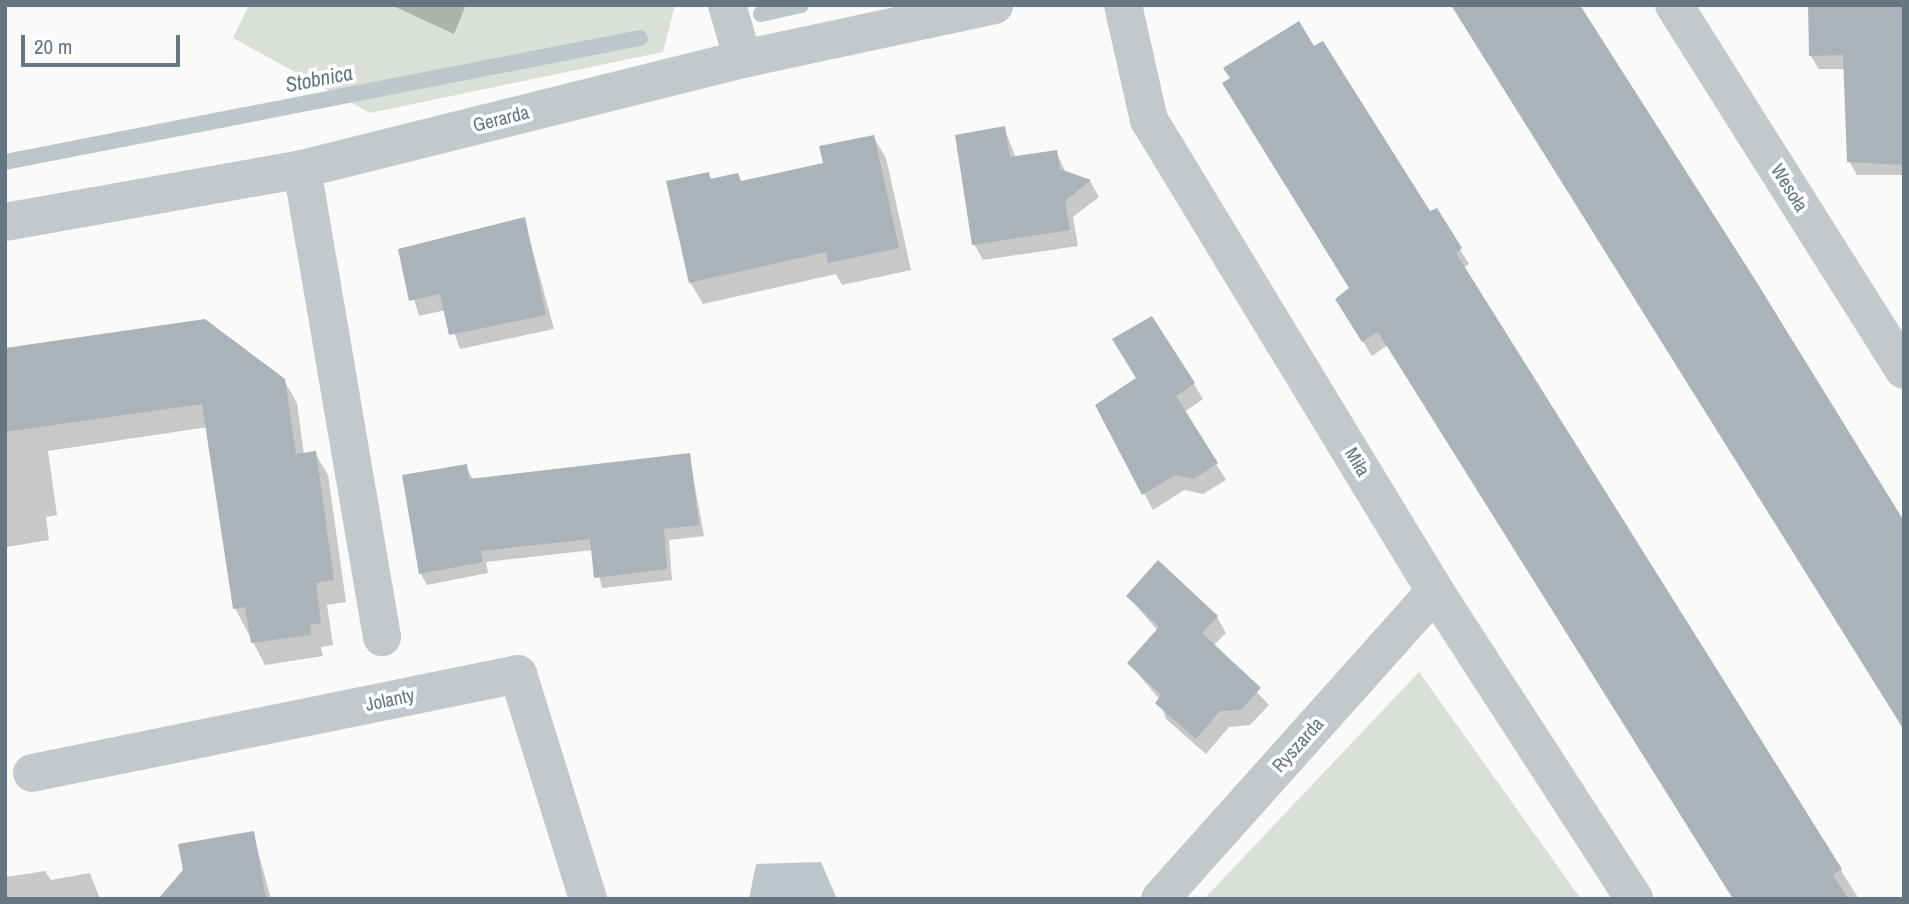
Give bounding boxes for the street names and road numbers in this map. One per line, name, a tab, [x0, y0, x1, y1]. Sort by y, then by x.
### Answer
street label: Gerarda	[471, 101, 531, 137]
street label: Wesoła	[1766, 160, 1812, 216]
street label: Miła	[1340, 444, 1374, 480]
street label: Jolanty	[363, 684, 417, 716]
street label: Ryszarda	[1268, 713, 1328, 777]

